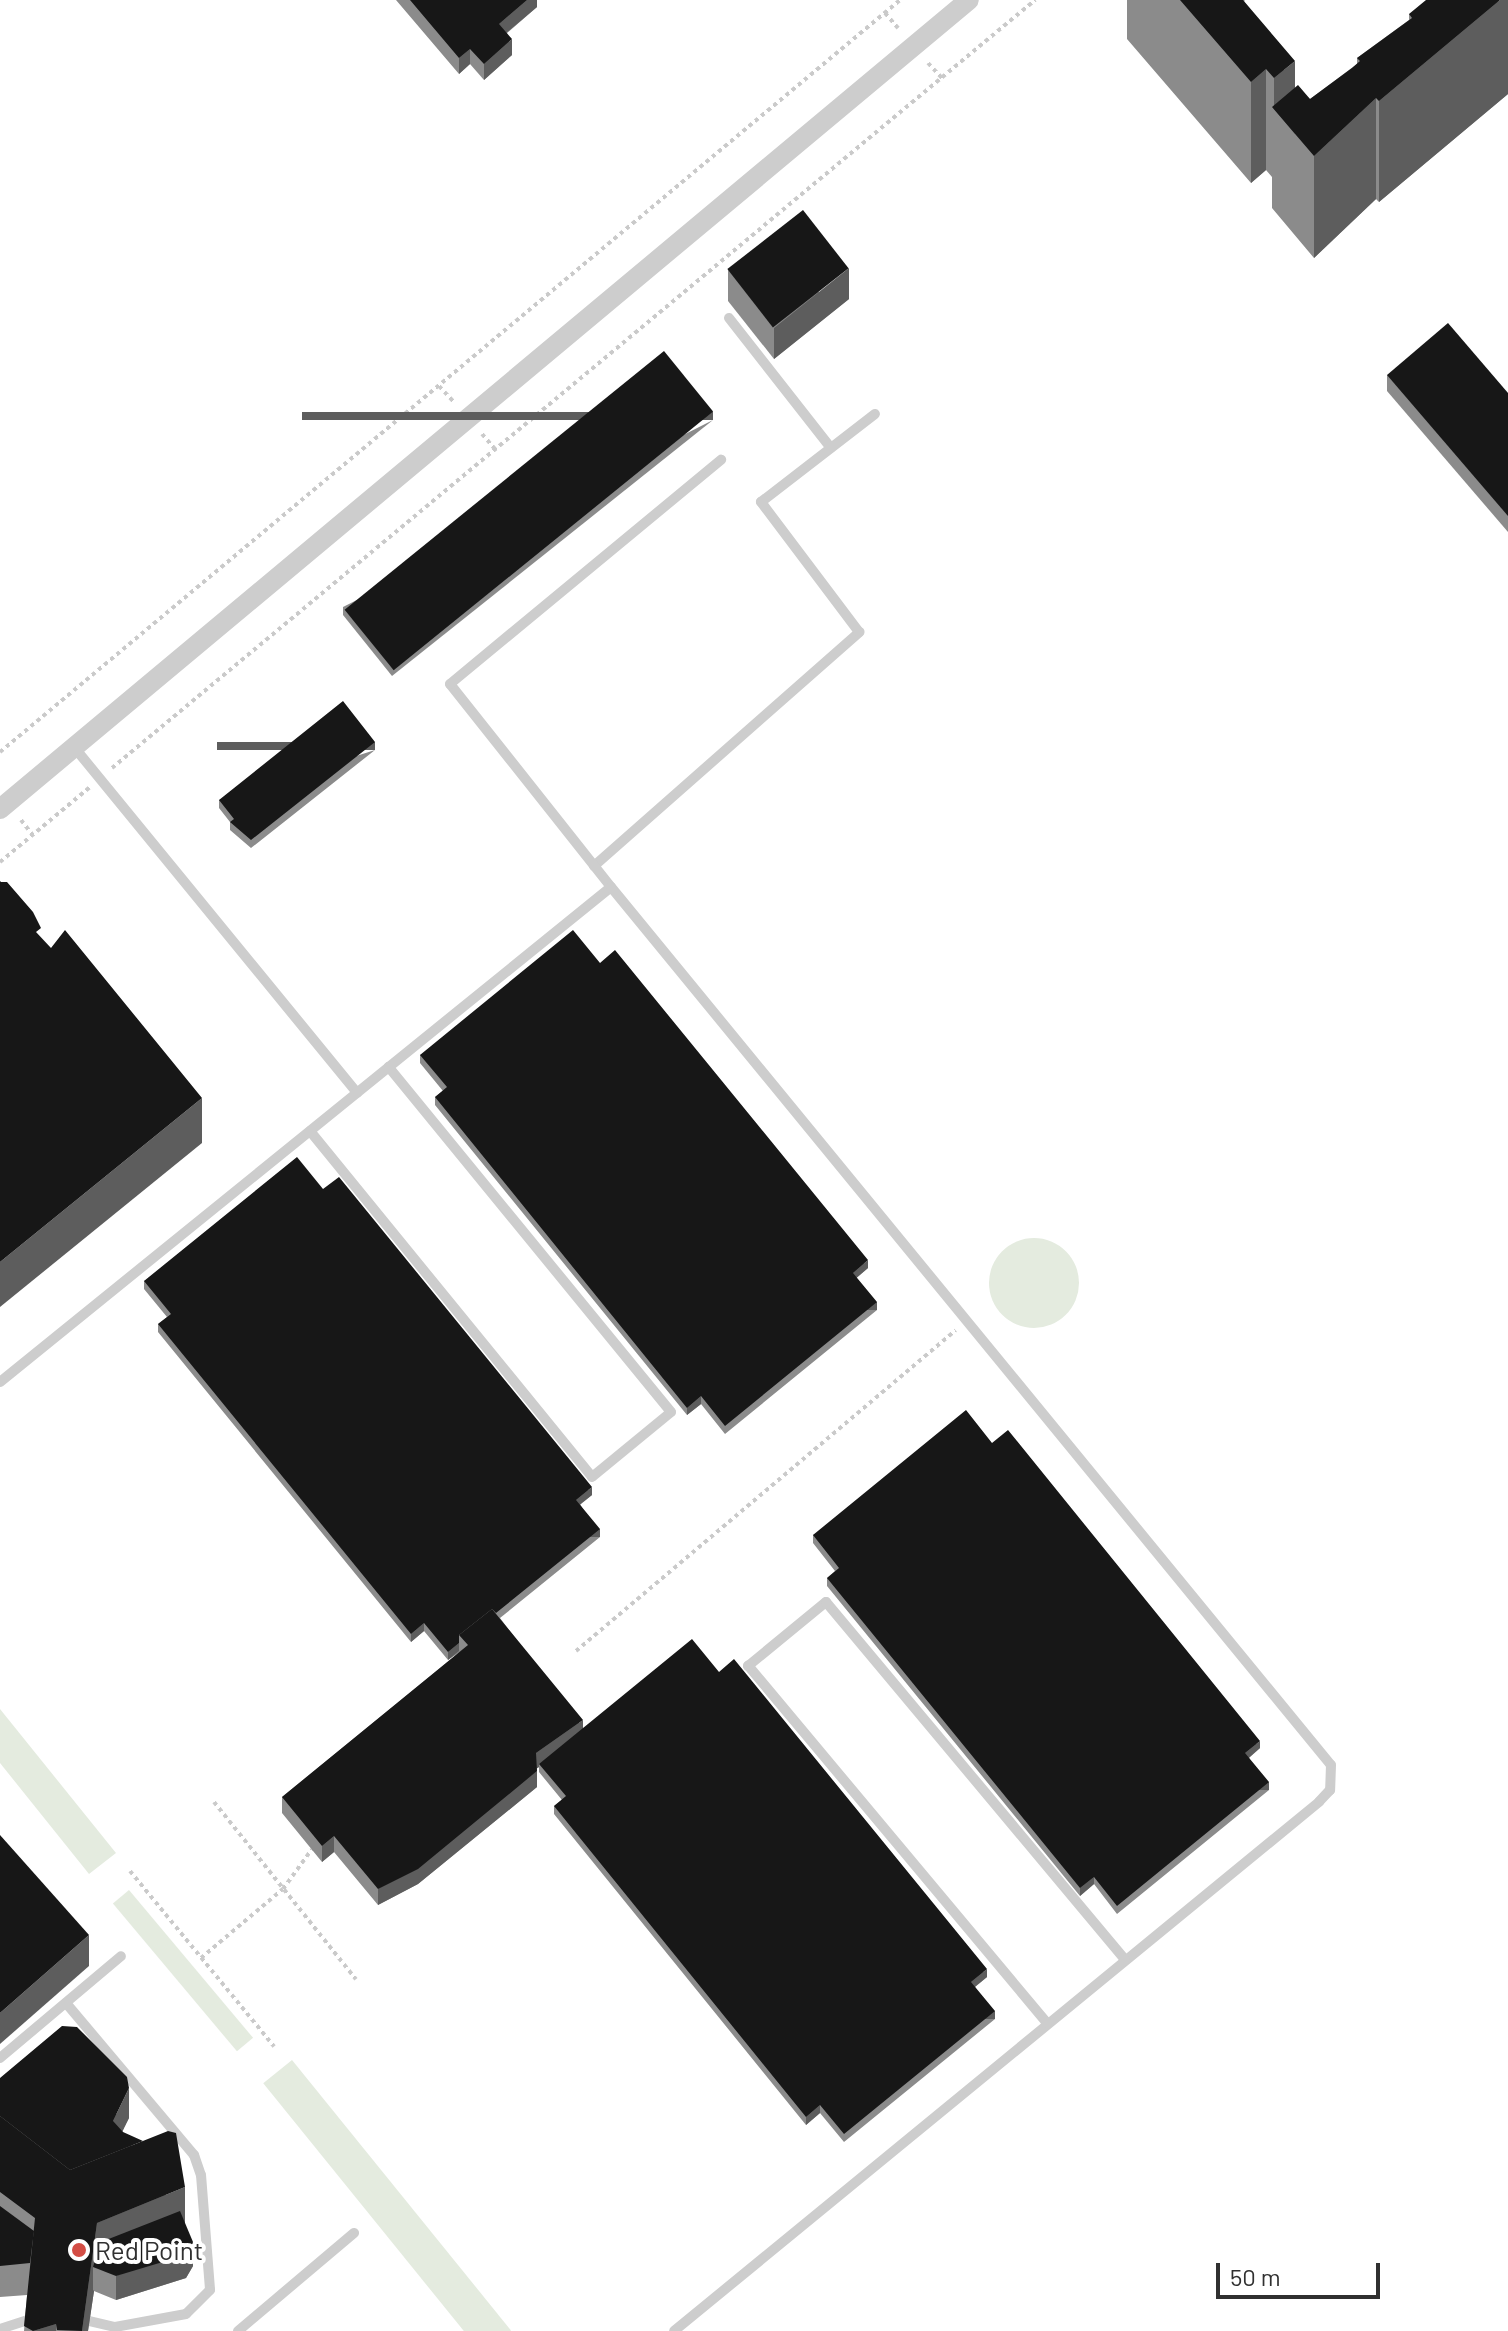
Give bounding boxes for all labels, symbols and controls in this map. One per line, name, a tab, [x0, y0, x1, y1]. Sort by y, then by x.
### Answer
place label: Red Point	[95, 2234, 203, 2266]
marker: Red Point	[70, 2241, 88, 2259]
scale bar	[1220, 2247, 1384, 2297]
text: 50 m	[1230, 2262, 1281, 2291]

